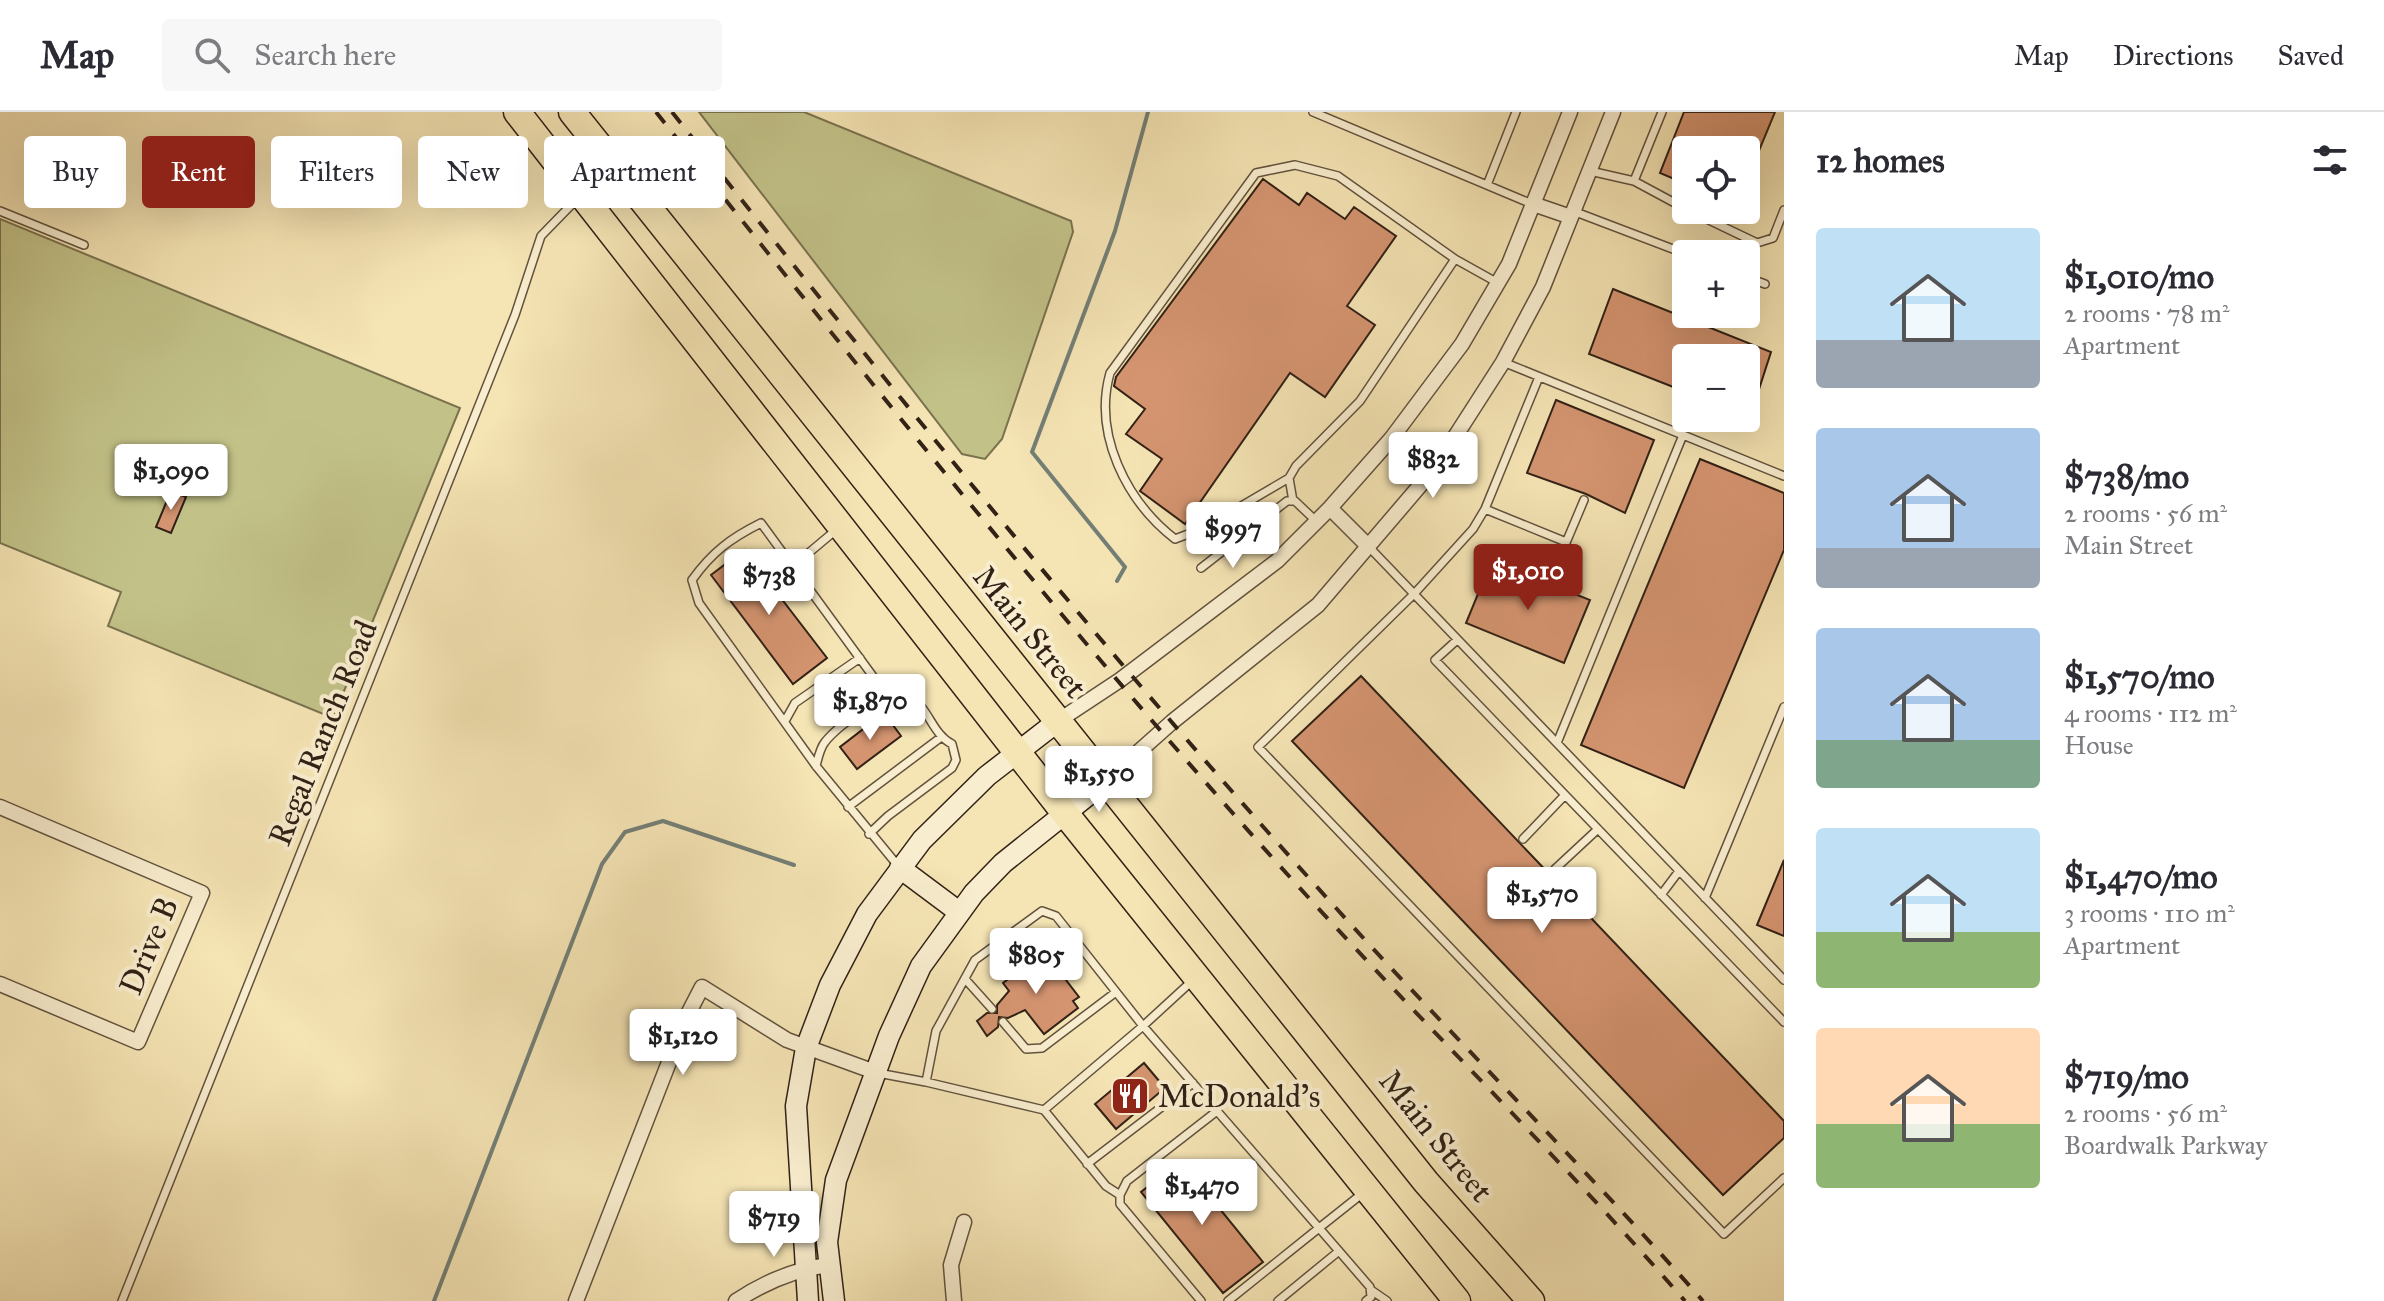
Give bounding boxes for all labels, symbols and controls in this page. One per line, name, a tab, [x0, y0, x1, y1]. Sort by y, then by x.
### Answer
search box	[162, 19, 722, 91]
text: Map	[40, 32, 114, 78]
icon: search	[190, 33, 234, 77]
text: Search here	[254, 37, 396, 73]
text: Map	[2014, 38, 2069, 73]
text: Directions	[2113, 38, 2234, 73]
text: Saved	[2278, 38, 2344, 73]
chip: Buy	[24, 136, 126, 208]
chip: Rent	[142, 136, 255, 208]
chip: Filters	[271, 136, 402, 208]
chip: New	[418, 136, 528, 208]
chip: Apartment	[544, 136, 725, 208]
map controls	[1672, 136, 1760, 432]
button: locate	[1672, 136, 1760, 224]
icon: filters	[2308, 138, 2352, 182]
text: 12 homes	[1816, 140, 1945, 181]
button: +	[1672, 240, 1760, 328]
text: $1,010/mo	[2064, 256, 2214, 297]
icon: home	[1880, 260, 1976, 356]
text: 2 rooms · 78 m²	[2064, 297, 2229, 329]
text: Apartment	[2064, 329, 2180, 361]
button: −	[1672, 344, 1760, 432]
pin: $832	[1386, 432, 1480, 500]
text: $832	[1407, 442, 1459, 474]
pin: $1,090	[106, 444, 236, 512]
text: $1,090	[133, 454, 209, 486]
text: $738/mo	[2064, 456, 2189, 497]
icon: home	[1880, 460, 1976, 556]
text: 2 rooms · 56 m²	[2064, 497, 2227, 529]
pin: $997	[1186, 502, 1280, 570]
text: $997	[1204, 512, 1262, 544]
text: Main Street	[2064, 529, 2193, 561]
pin: $1,010	[1463, 544, 1593, 612]
pin: $738	[722, 549, 816, 617]
text: $1,010	[1492, 554, 1564, 586]
street label: Main Street	[965, 558, 1095, 706]
text: $738	[742, 559, 796, 591]
street label: Regal Ranch Road	[260, 615, 386, 851]
text: $1,570/mo	[2064, 656, 2215, 697]
icon: home	[1880, 660, 1976, 756]
pin: $1,870	[805, 674, 935, 742]
text: $1,870	[832, 684, 908, 716]
text: 4 rooms · 112 m²	[2064, 697, 2237, 729]
text: House	[2064, 729, 2134, 761]
pin: $1,550	[1034, 746, 1164, 814]
text: $1,550	[1063, 756, 1135, 788]
text: $1,470/mo	[2064, 856, 2218, 897]
icon: home	[1880, 860, 1976, 956]
pin: $1,570	[1477, 867, 1607, 935]
text: $1,570	[1505, 877, 1579, 909]
street label: Drive B	[111, 891, 187, 1001]
text: 3 rooms · 110 m²	[2064, 897, 2235, 929]
pin: $805	[989, 928, 1083, 996]
text: Apartment	[2064, 929, 2180, 961]
text: $805	[1008, 938, 1064, 970]
pin: $1,120	[618, 1009, 748, 1077]
text: $1,120	[648, 1019, 718, 1051]
text: $719/mo	[2064, 1056, 2189, 1097]
icon: home	[1880, 1060, 1976, 1156]
street label: Main Street	[1371, 1062, 1501, 1210]
restaurant icon: McDonald's	[1109, 1075, 1151, 1117]
place label: McDonald's	[1158, 1077, 1321, 1116]
text: 2 rooms · 56 m²	[2064, 1097, 2227, 1129]
text: Boardwalk Parkway	[2064, 1129, 2268, 1161]
pin: $1,470	[1137, 1159, 1267, 1227]
text: $1,470	[1164, 1169, 1240, 1201]
pin: $719	[727, 1191, 821, 1259]
text: $719	[747, 1201, 801, 1233]

